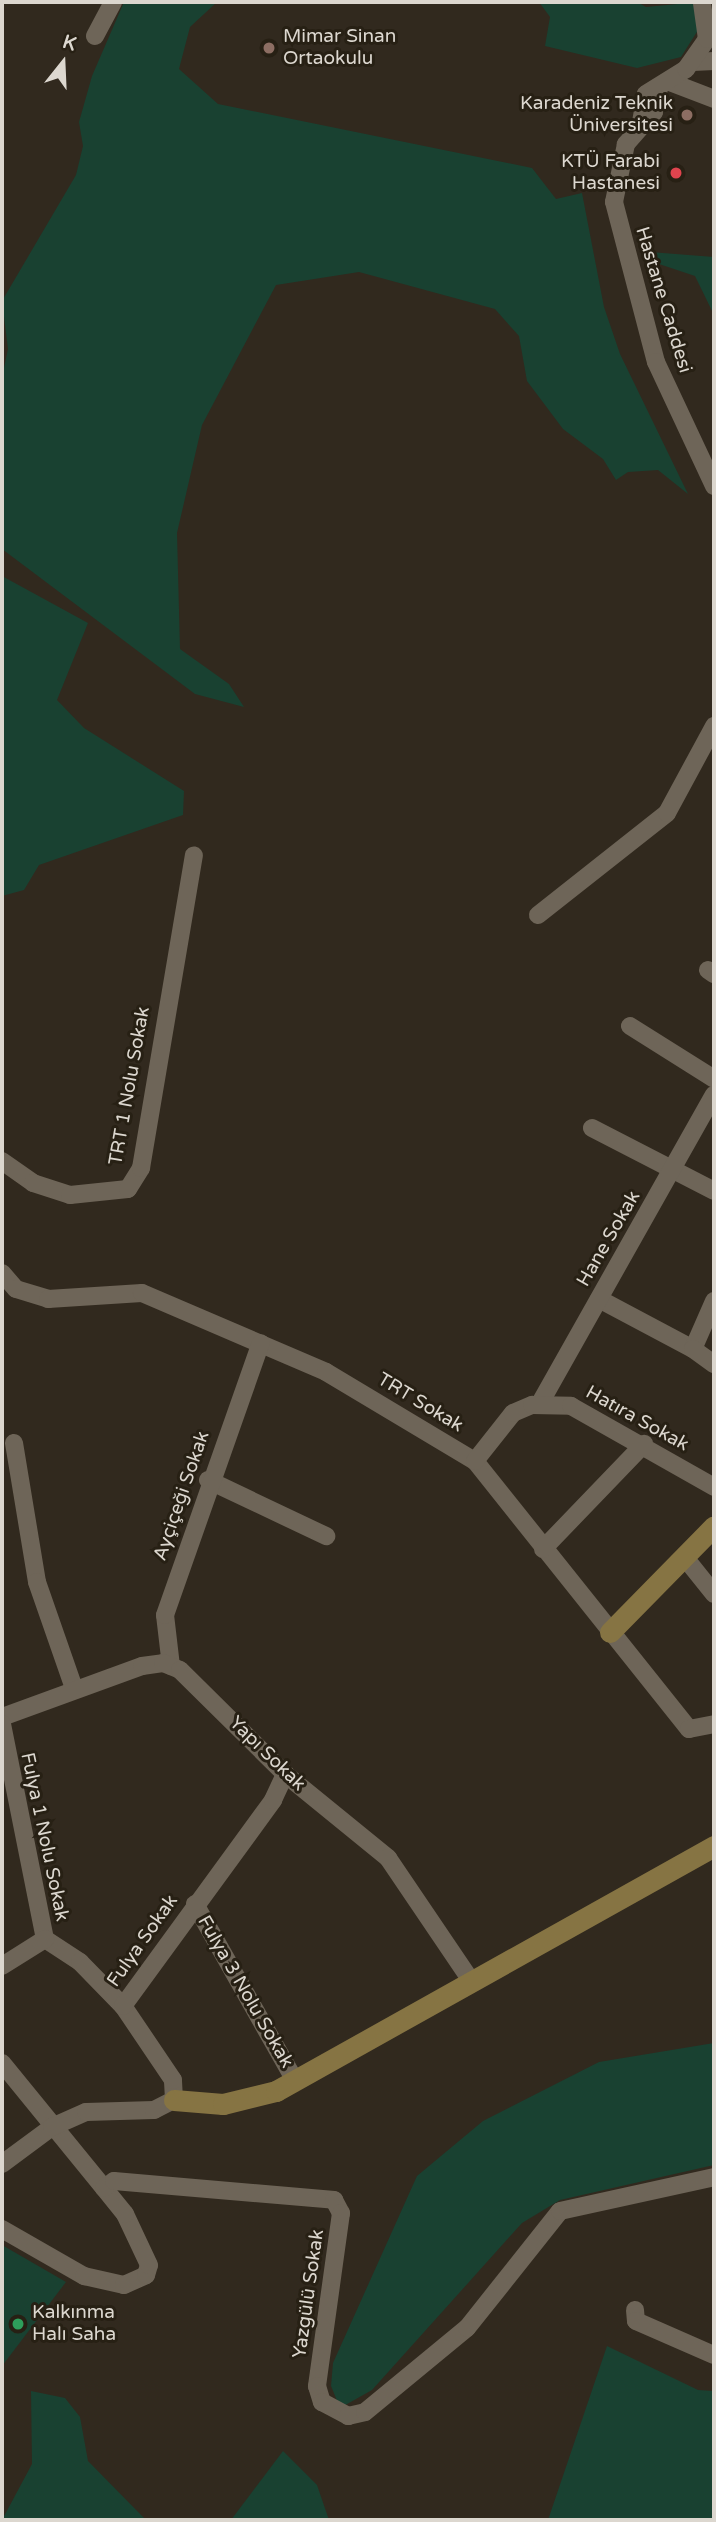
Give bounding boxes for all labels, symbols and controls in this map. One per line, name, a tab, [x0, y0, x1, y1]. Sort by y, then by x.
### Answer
place label: Mimar Sinan Ortaokulu	[283, 26, 396, 70]
north arrow	[28, 28, 98, 98]
text: K	[60, 31, 79, 55]
marker: Mimar Sinan Ortaokulu	[261, 40, 277, 56]
place label: Karadeniz Teknik Üniversitesi	[520, 93, 673, 137]
marker: Karadeniz Teknik Üniversitesi	[679, 107, 695, 123]
place label: KTÜ Farabi Hastanesi	[561, 151, 660, 195]
marker: KTÜ Farabi Hastanesi	[666, 163, 686, 183]
street label: Hastane Caddesi	[630, 224, 696, 376]
street label: TRT 1 Nolu Sokak	[105, 1005, 155, 1167]
street label: Hane Sokak	[572, 1187, 646, 1291]
street label: TRT Sokak	[373, 1368, 467, 1438]
street label: Hatıra Sokak	[582, 1381, 692, 1457]
street label: Ayçiçeği Sokak	[149, 1428, 215, 1564]
street label: Yapı Sokak	[224, 1712, 310, 1796]
street label: Fulya 1 Nolu Sokak	[15, 1751, 73, 1923]
street label: Fulya Sokak	[103, 1890, 183, 1992]
street label: Fulya 3 Nolu Sokak	[192, 1912, 298, 2072]
street label: Yazgülü Sokak	[289, 2228, 329, 2360]
place label: Kalkınma Halı Saha	[32, 2302, 116, 2346]
marker: Kalkınma Halı Saha	[10, 2316, 26, 2332]

